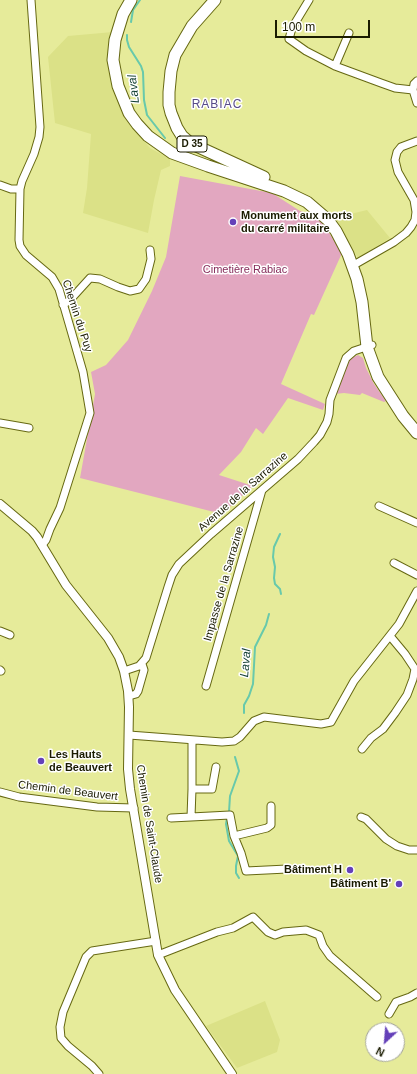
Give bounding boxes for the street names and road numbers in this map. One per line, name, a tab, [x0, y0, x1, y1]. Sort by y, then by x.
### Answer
road number: D 35	[177, 136, 207, 152]
street label: Chemin du Puy	[59, 278, 95, 354]
street label: Avenue de la Sarrazine	[196, 450, 290, 534]
street label: Impasse de la Sarrazine	[201, 525, 247, 643]
street label: Chemin de Saint-Claude	[133, 764, 165, 884]
street label: Chemin de Beauvert	[17, 778, 119, 804]

